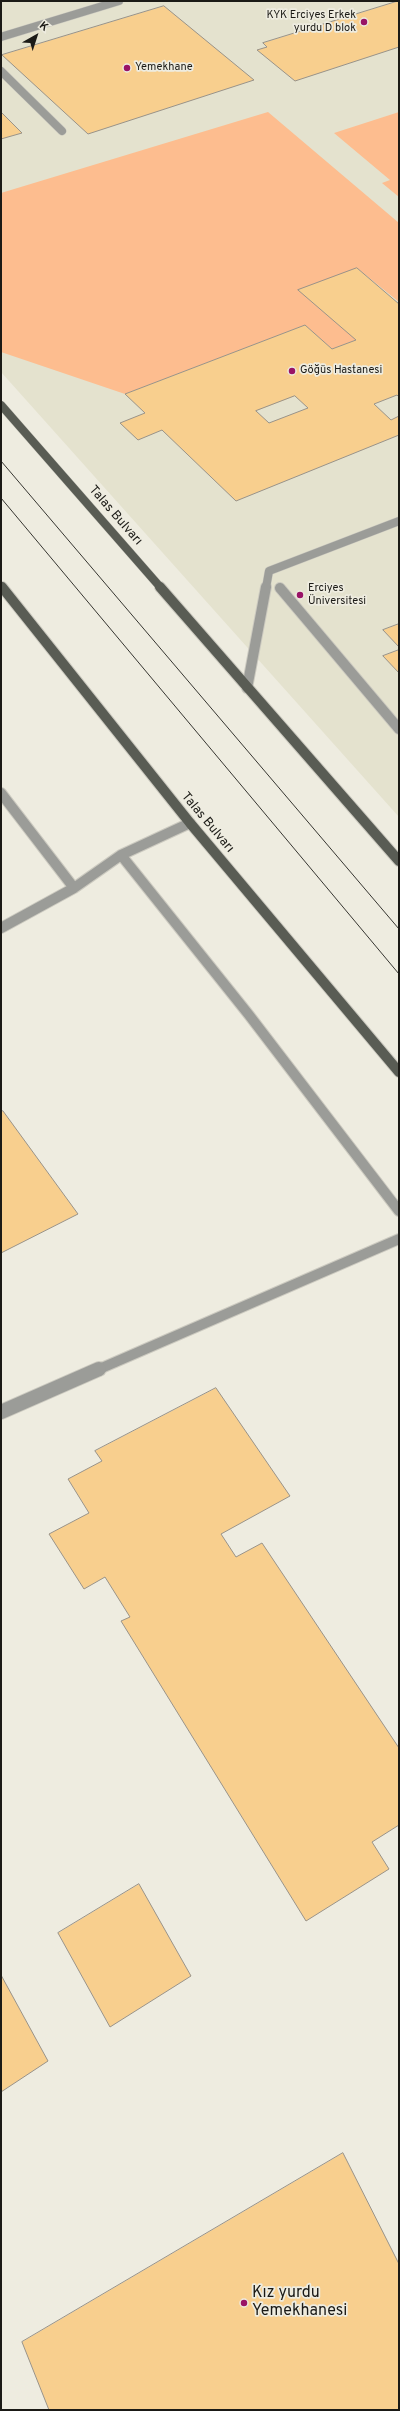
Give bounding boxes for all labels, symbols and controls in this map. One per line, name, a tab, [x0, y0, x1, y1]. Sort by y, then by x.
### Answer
place label: KYK Erciyes Erkek yurdu D blok	[266, 9, 356, 35]
north arrow	[16, 16, 56, 56]
marker: KYK Erciyes Erkek yurdu D blok	[359, 17, 369, 27]
text: K	[36, 19, 51, 35]
place label: Yemekhane	[135, 61, 193, 75]
marker: Yemekhane	[122, 63, 132, 73]
place label: Göğüs Hastanesi	[300, 364, 382, 378]
marker: Göğüs Hastanesi	[287, 366, 297, 376]
street label: Talas Bulvarı	[85, 483, 145, 549]
place label: Erciyes Üniversitesi	[308, 582, 366, 608]
marker: Erciyes Üniversitesi	[295, 590, 305, 600]
street label: Talas Bulvarı	[177, 790, 237, 856]
place label: Kız yurdu Yemekhanesi	[252, 2284, 347, 2322]
marker: Kız yurdu Yemekhanesi	[239, 2298, 249, 2308]

